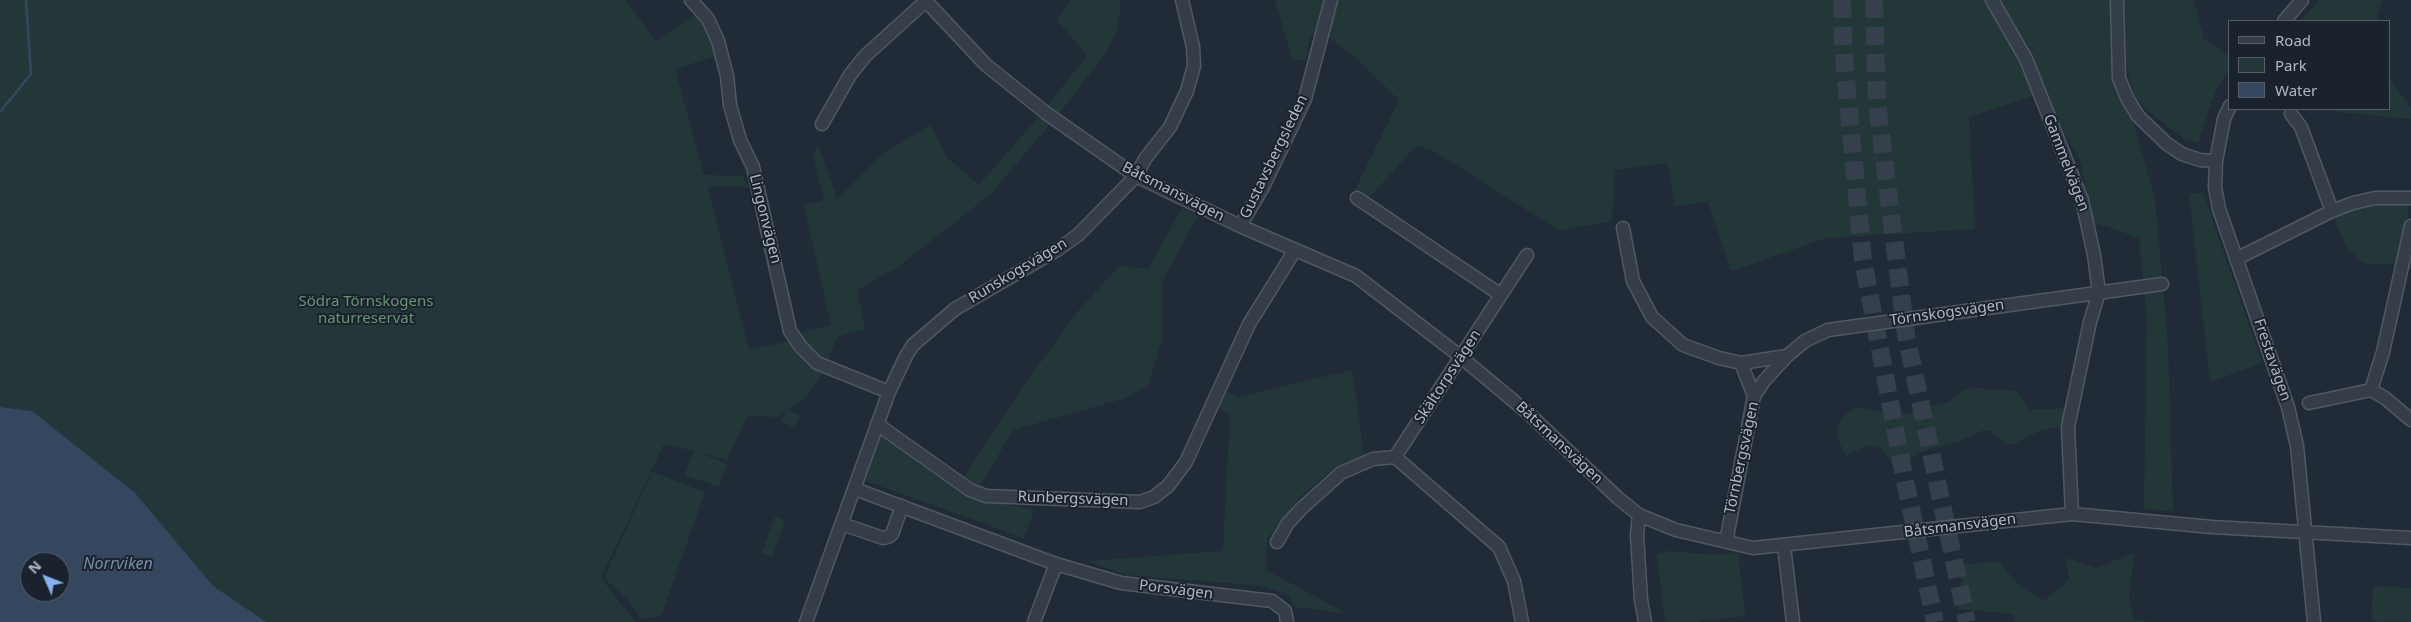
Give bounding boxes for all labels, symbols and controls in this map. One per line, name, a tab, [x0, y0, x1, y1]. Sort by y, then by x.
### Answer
legend	[2228, 20, 2391, 110]
text: Road	[2275, 30, 2311, 50]
text: Park	[2275, 55, 2307, 75]
text: Water	[2275, 80, 2317, 100]
street label: Gustavsbergsleden	[1236, 92, 1312, 222]
street label: Gammelvägen	[2039, 112, 2093, 214]
street label: Båtsmansvägen	[1119, 158, 1227, 226]
street label: Lingonvägen	[745, 172, 785, 266]
street label: Runskogsvägen	[966, 235, 1070, 307]
park label: Södra Törnskogens naturreservat	[299, 293, 433, 328]
street label: Törnskogsvägen	[1889, 296, 2005, 330]
street label: Frestavägen	[2249, 316, 2295, 404]
street label: Skältorpsvägen	[1411, 327, 1485, 427]
street label: Båtsmansvägen	[1512, 398, 1606, 488]
street label: Törnbergsvägen	[1721, 400, 1763, 516]
street label: Runbergsvägen	[1017, 488, 1129, 510]
street label: Båtsmansvägen	[1903, 510, 2017, 542]
north arrow	[20, 552, 70, 602]
water label: Norrviken	[83, 554, 153, 574]
text: N	[24, 556, 45, 578]
street label: Porsvägen	[1138, 577, 1214, 603]

